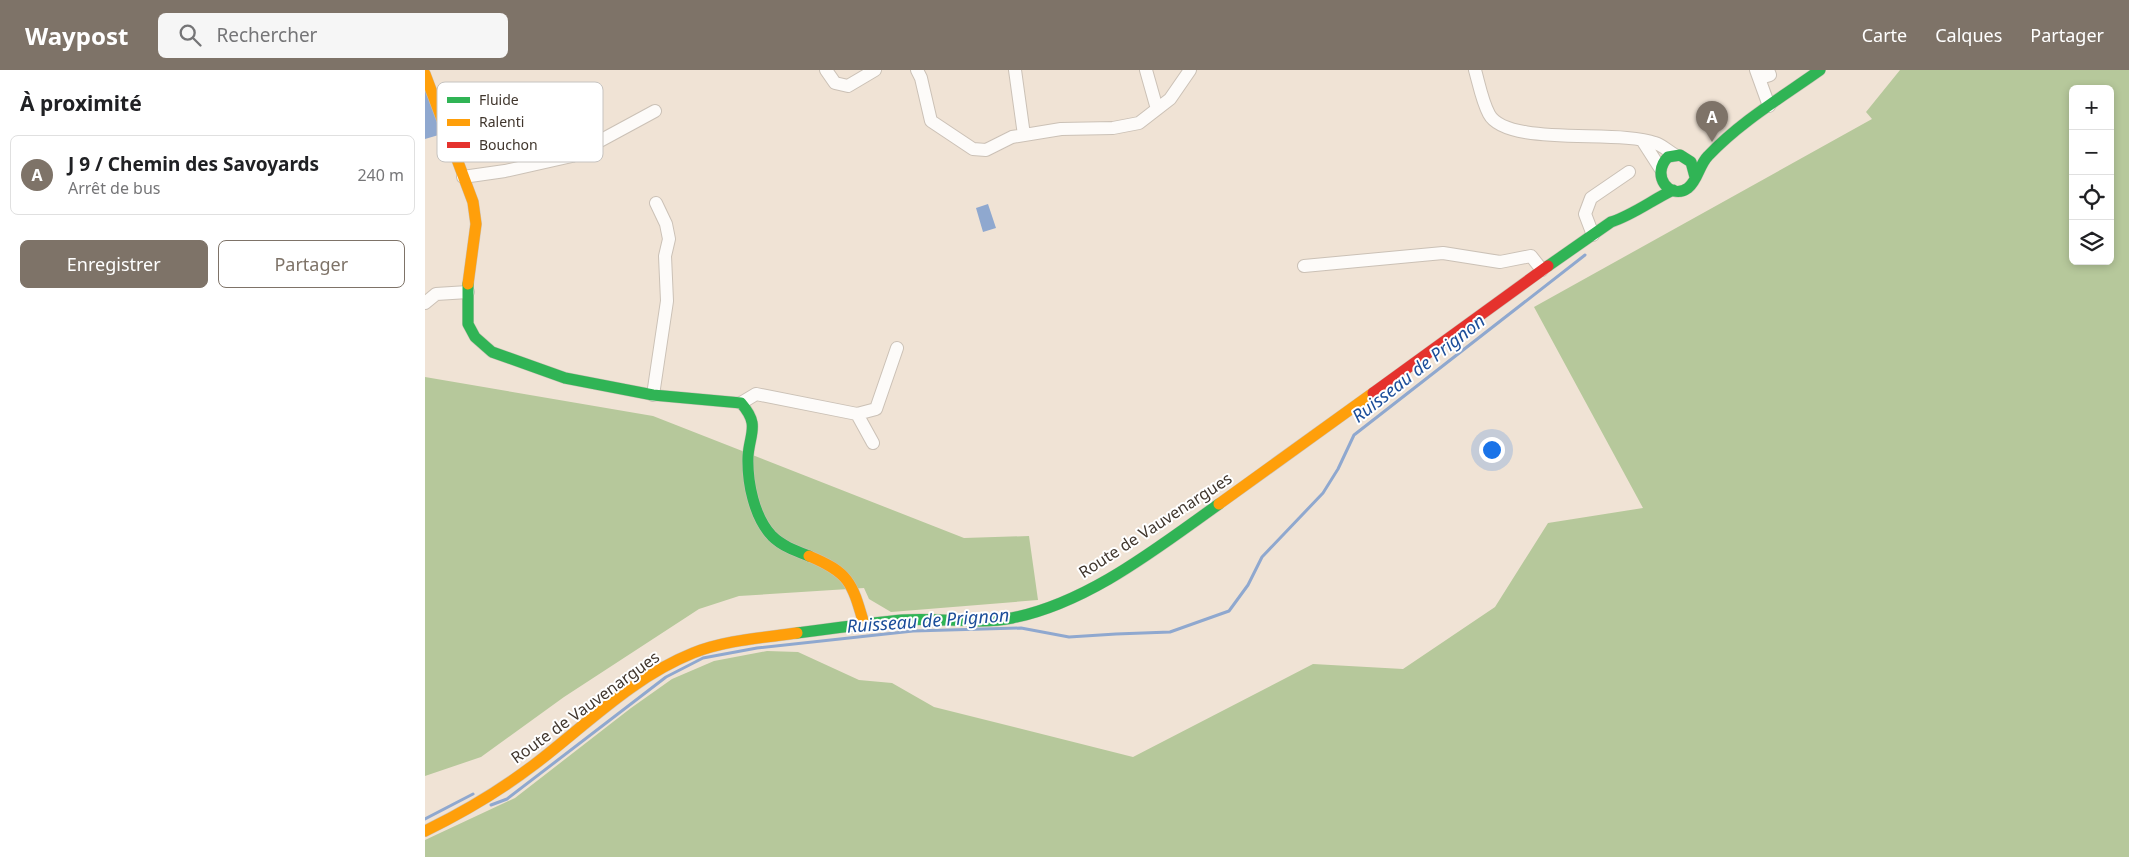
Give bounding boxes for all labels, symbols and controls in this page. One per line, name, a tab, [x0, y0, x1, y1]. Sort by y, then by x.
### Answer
search box	[158, 13, 508, 58]
text: Waypost	[25, 19, 128, 52]
icon: search	[176, 21, 204, 49]
text: Rechercher	[216, 22, 317, 48]
text: Carte	[1862, 23, 1907, 47]
text: Calques	[1935, 23, 2002, 47]
text: Partager	[2030, 23, 2104, 47]
legend	[437, 82, 603, 162]
map controls	[2069, 85, 2114, 265]
button: +	[2069, 85, 2114, 130]
text: À proximité	[20, 89, 142, 117]
text: Fluide	[479, 90, 519, 109]
pin: A	[1696, 101, 1728, 142]
text: Ralenti	[479, 112, 524, 131]
button: −	[2069, 130, 2114, 175]
text: Bouchon	[479, 135, 538, 154]
text: J 9 / Chemin des Savoyards	[68, 151, 319, 177]
text: A	[31, 164, 43, 186]
text: 240 m	[357, 164, 404, 186]
button: locate	[2069, 175, 2114, 220]
text: Arrêt de bus	[68, 177, 161, 199]
button: layers	[2069, 220, 2114, 265]
button: Enregistrer	[20, 240, 208, 288]
button: Partager	[218, 240, 405, 288]
water label: Ruisseau de Prignon	[1346, 308, 1490, 428]
your location	[1479, 437, 1505, 463]
street label: Route de Vauvenargues	[1074, 467, 1236, 583]
water label: Ruisseau de Prignon	[846, 602, 1010, 638]
street label: Route de Vauvenargues	[506, 646, 664, 768]

